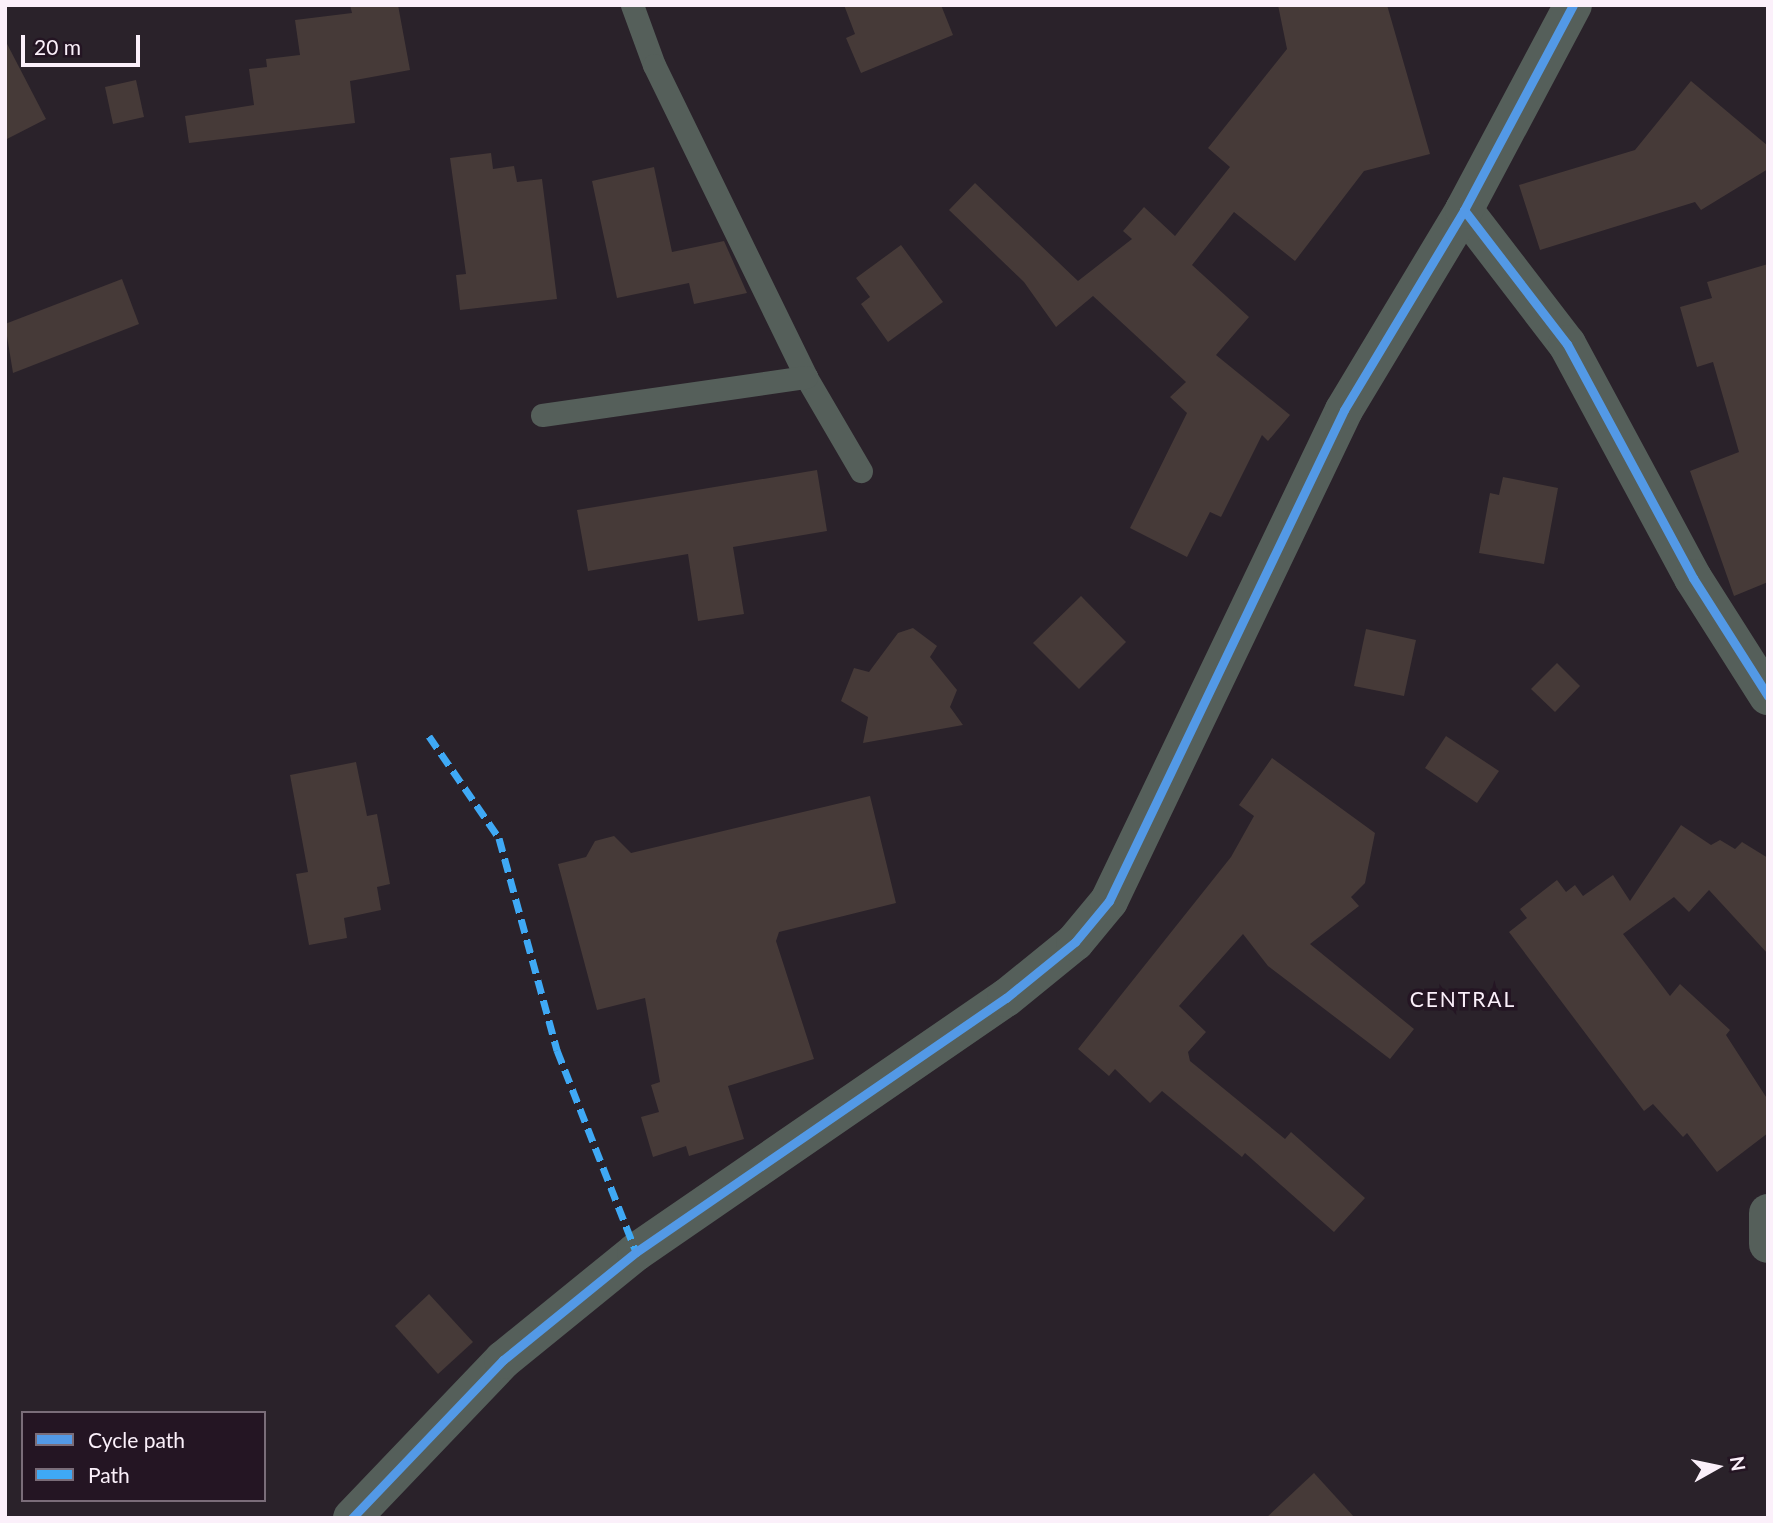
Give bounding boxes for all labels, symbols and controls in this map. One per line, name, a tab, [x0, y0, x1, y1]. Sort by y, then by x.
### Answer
scale bar	[24, 21, 144, 65]
text: 20 m	[34, 34, 81, 59]
district label: CENTRAL	[1411, 986, 1515, 1012]
legend	[21, 1411, 266, 1502]
text: Cycle path	[88, 1427, 185, 1452]
north arrow	[1682, 1432, 1752, 1502]
text: N	[1726, 1455, 1751, 1473]
text: Path	[88, 1462, 130, 1487]

